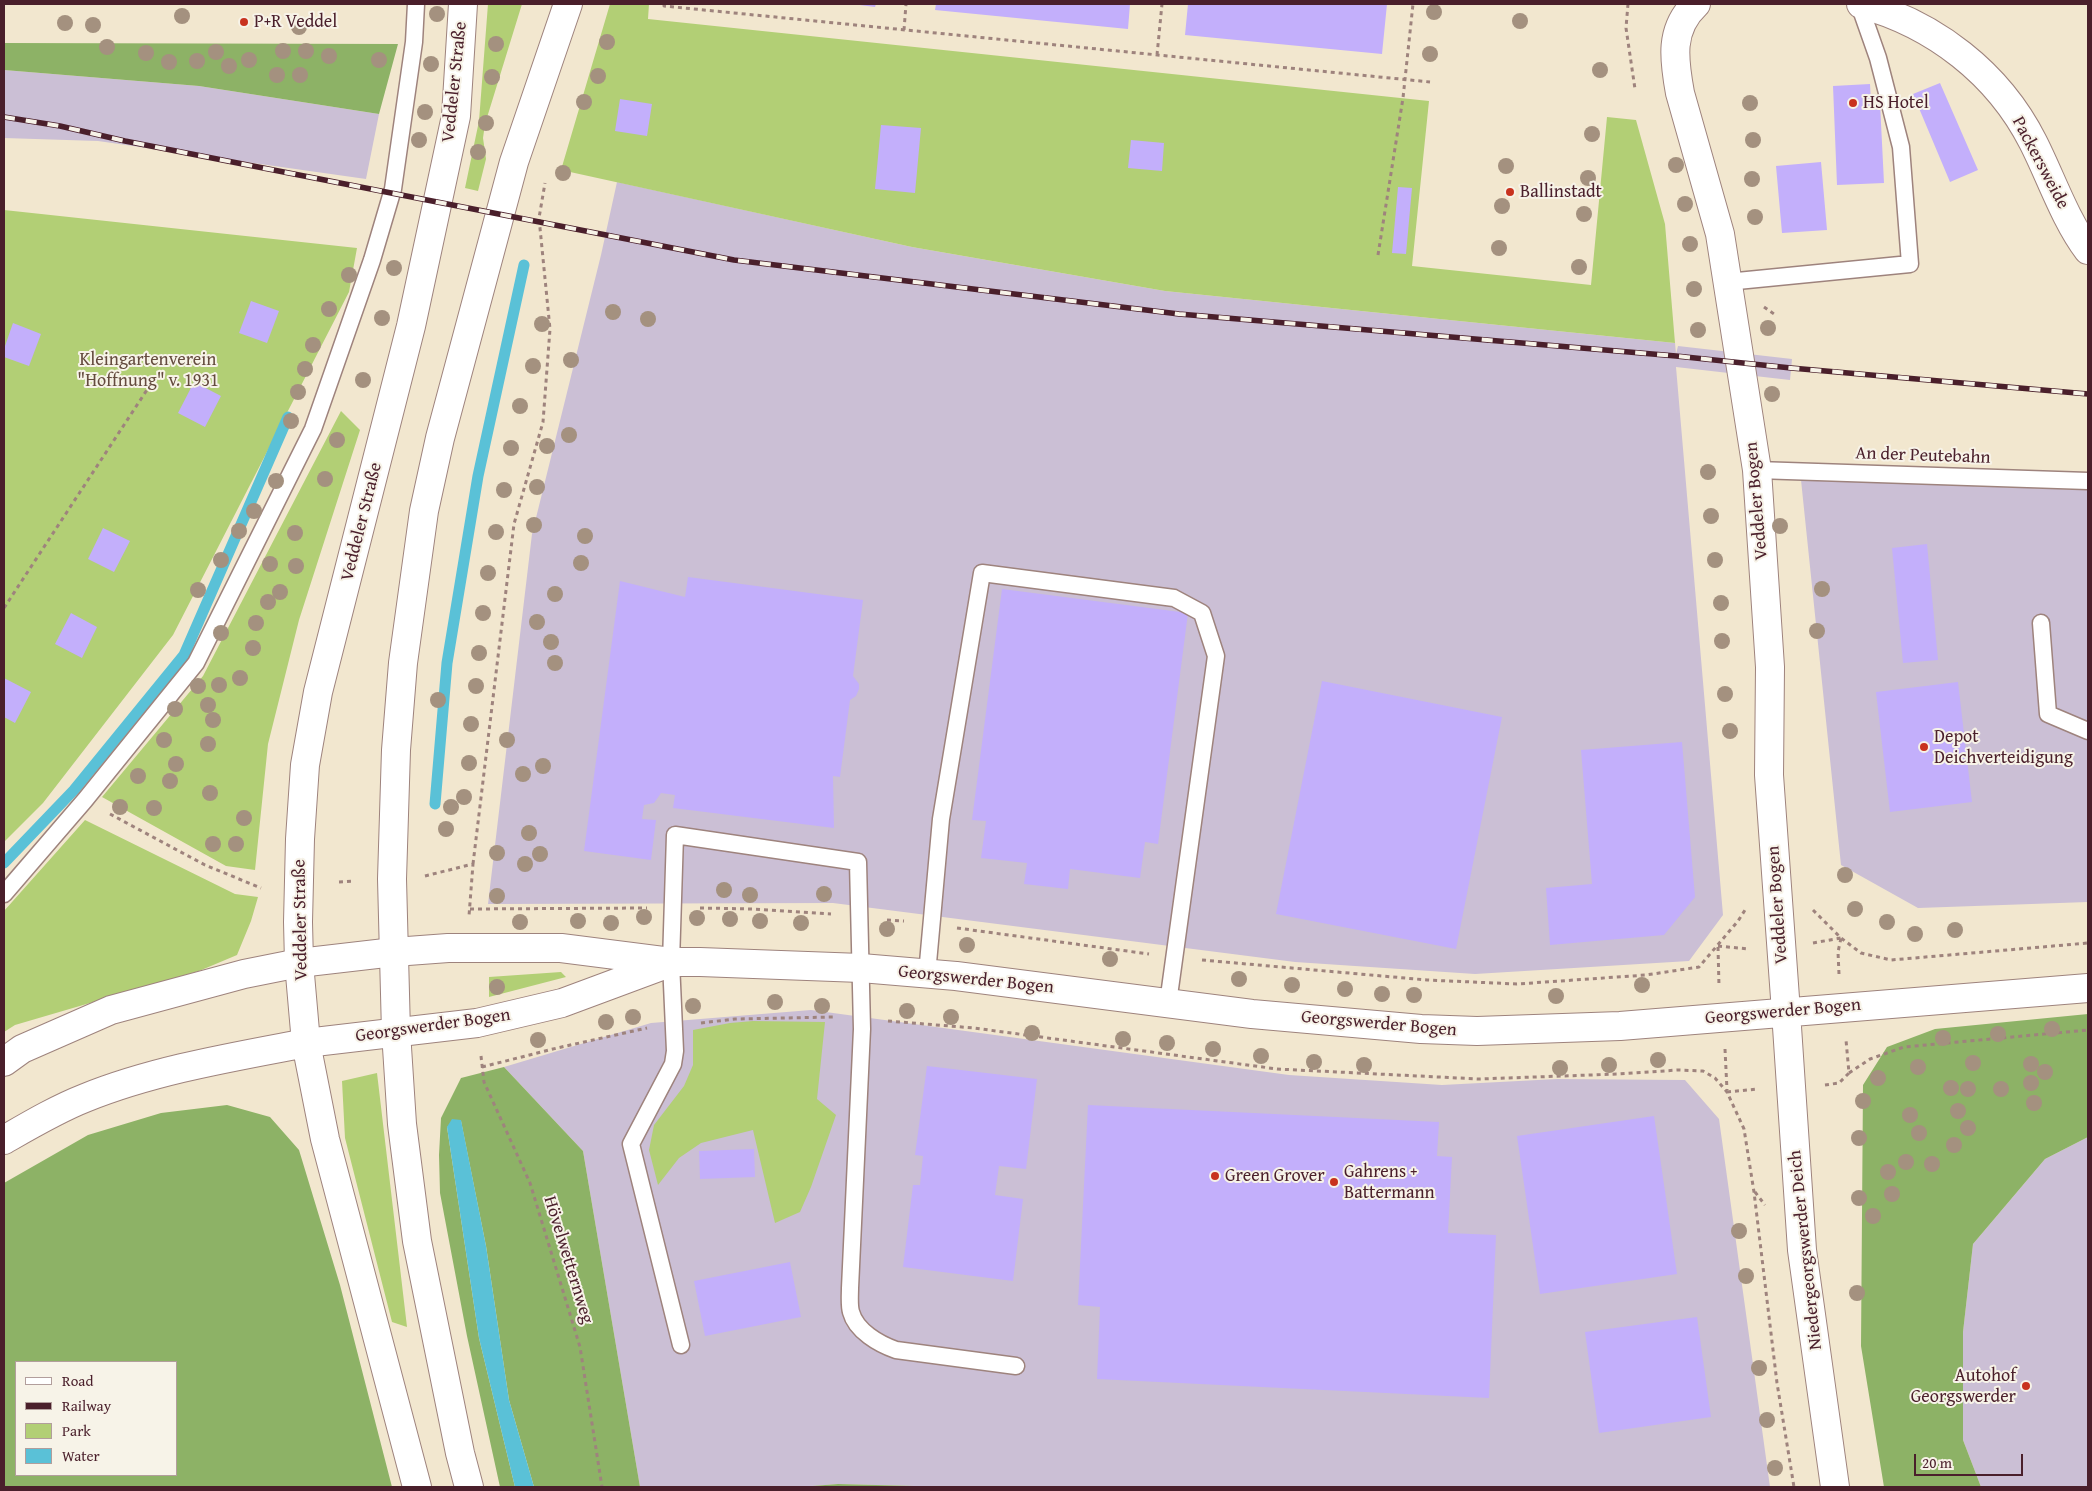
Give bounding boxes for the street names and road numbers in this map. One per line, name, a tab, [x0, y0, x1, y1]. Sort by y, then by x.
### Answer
street label: Veddeler Straße	[438, 20, 472, 144]
street label: Packersweide	[2007, 113, 2073, 213]
street label: Veddeler Bogen	[1741, 441, 1773, 561]
street label: An der Peutebahn	[1855, 443, 1991, 469]
street label: Veddeler Straße	[337, 460, 387, 584]
street label: Veddeler Bogen	[1763, 845, 1793, 965]
street label: Veddeler Straße	[289, 859, 313, 981]
street label: Georgswerder Bogen	[897, 961, 1055, 999]
street label: Georgswerder Bogen	[1704, 994, 1862, 1030]
street label: Georgswerder Bogen	[354, 1004, 512, 1048]
street label: Georgswerder Bogen	[1300, 1006, 1458, 1042]
street label: Niedergeorgswerder Deich	[1785, 1149, 1827, 1351]
street label: Hövelwetternweg	[538, 1193, 598, 1327]

